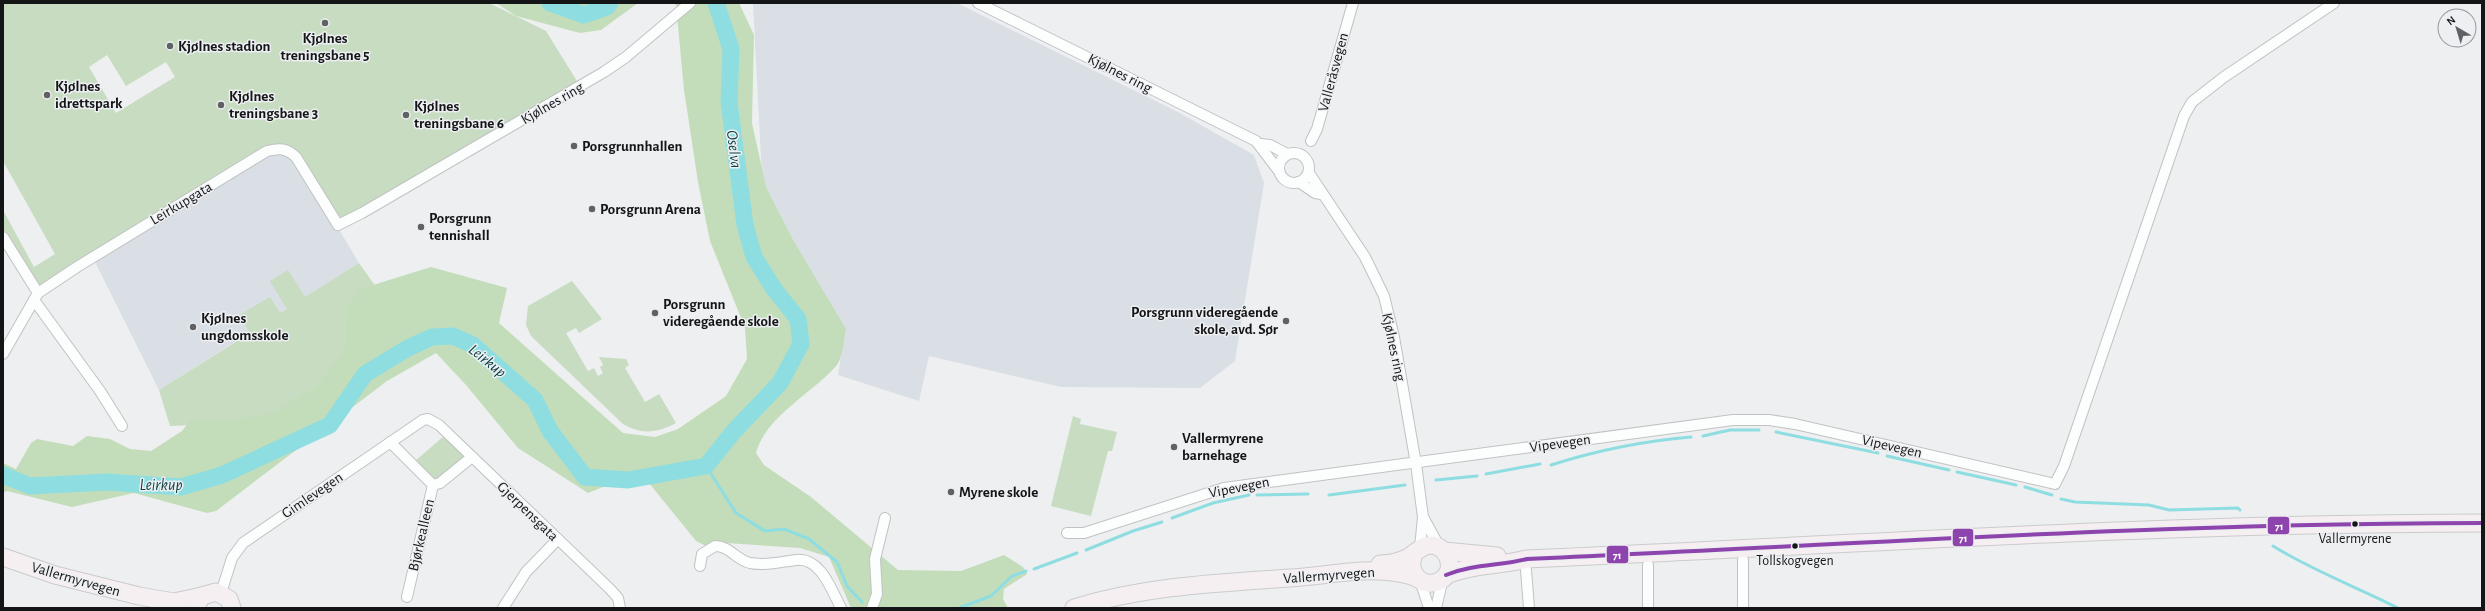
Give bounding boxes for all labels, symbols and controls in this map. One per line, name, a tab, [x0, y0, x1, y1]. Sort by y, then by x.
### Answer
north arrow	[2437, 8, 2477, 48]
text: N	[2445, 14, 2458, 27]
marker: Kjølnes treningsbane 5	[320, 18, 330, 28]
place label: Kjølnes treningsbane 5	[280, 31, 370, 63]
street label: Valleråsvegen	[1316, 31, 1351, 113]
place label: Kjølnes stadion	[178, 39, 271, 54]
marker: Kjølnes stadion	[165, 41, 175, 51]
street label: Kjølnes ring	[1085, 51, 1155, 96]
place label: Kjølnes idrettspark	[55, 79, 123, 111]
street label: Kjølnes ring	[518, 79, 587, 127]
place label: Kjølnes treningsbane 3	[229, 89, 318, 121]
marker: Kjølnes idrettspark	[42, 90, 52, 100]
place label: Kjølnes treningsbane 6	[414, 99, 504, 131]
marker: Kjølnes treningsbane 3	[216, 100, 226, 110]
marker: Kjølnes treningsbane 6	[401, 110, 411, 120]
water label: Oselva	[724, 129, 744, 169]
place label: Porsgrunnhallen	[582, 139, 683, 154]
marker: Porsgrunnhallen	[569, 141, 579, 151]
street label: Leirkupgata	[148, 179, 215, 228]
place label: Porsgrunn Arena	[600, 202, 701, 217]
marker: Porsgrunn Arena	[587, 204, 597, 214]
place label: Porsgrunn tennishall	[429, 211, 491, 243]
marker: Porsgrunn tennishall	[416, 222, 426, 232]
place label: Porsgrunn videregående skole	[663, 297, 779, 329]
place label: Porsgrunn videregående skole, avd. Sør	[1131, 305, 1279, 337]
marker: Porsgrunn videregående skole	[650, 308, 660, 318]
place label: Kjølnes ungdomsskole	[201, 311, 289, 343]
street label: Kjølnes ring	[1379, 312, 1408, 383]
marker: Porsgrunn videregående skole, avd. Sør	[1281, 316, 1291, 326]
marker: Kjølnes ungdomsskole	[188, 322, 198, 332]
water label: Leirkup	[465, 341, 509, 381]
place label: Vallermyrene barnehage	[1182, 431, 1263, 463]
street label: Vipevegen	[1529, 432, 1592, 455]
street label: Vipevegen	[1860, 432, 1924, 461]
marker: Vallermyrene barnehage	[1169, 442, 1179, 452]
street label: Gimlevegen	[279, 470, 346, 521]
street label: Vipevegen	[1207, 474, 1271, 501]
water label: Leirkup	[140, 477, 182, 494]
street label: Gjerpensgata	[494, 479, 561, 544]
place label: Myrene skole	[959, 485, 1038, 500]
marker: Myrene skole	[946, 487, 956, 497]
street label: Bjørkealleen	[406, 498, 437, 573]
line badge: 71	[2267, 516, 2290, 535]
marker: Vallermyrene	[2350, 519, 2360, 529]
text: 71	[2275, 521, 2283, 532]
line badge: 71	[1952, 528, 1974, 547]
place label: Vallermyrene	[2318, 532, 2392, 546]
text: 71	[1959, 533, 1967, 544]
marker: Tollskogvegen	[1790, 541, 1800, 551]
line badge: 71	[1606, 545, 1629, 564]
text: 71	[1613, 550, 1621, 561]
place label: Tollskogvegen	[1756, 554, 1834, 568]
street label: Vallermyrvegen	[30, 560, 122, 599]
street label: Vallermyrvegen	[1283, 565, 1375, 586]

